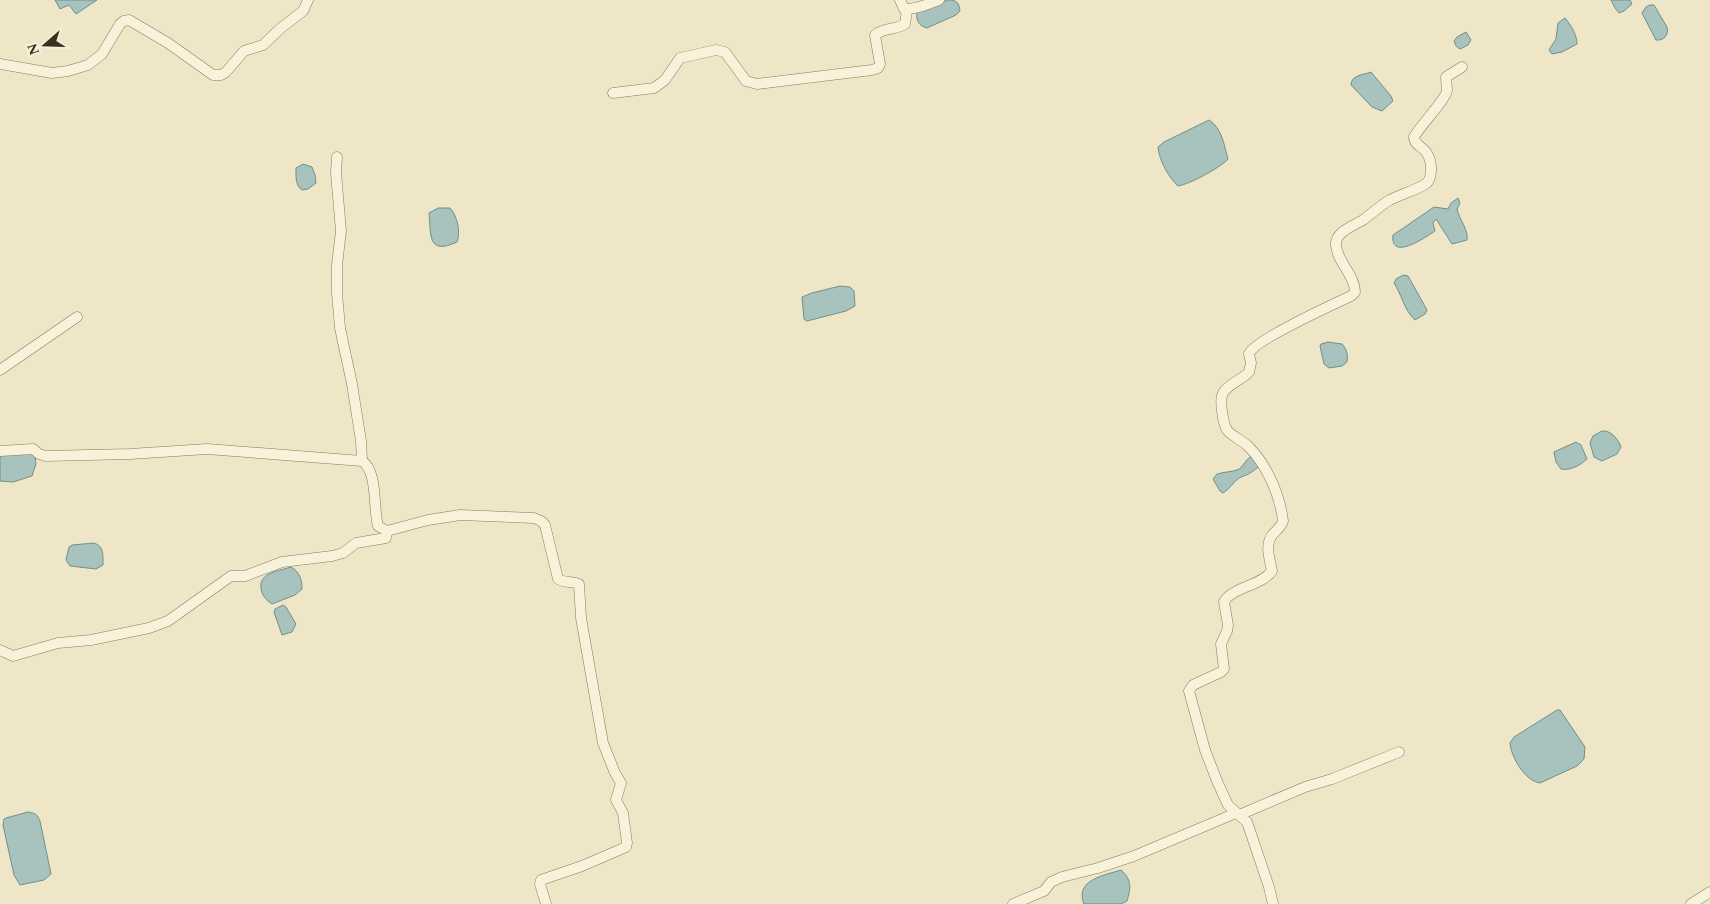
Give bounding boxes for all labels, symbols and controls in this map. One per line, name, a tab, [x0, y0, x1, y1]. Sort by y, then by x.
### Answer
north arrow	[20, 20, 70, 70]
text: N	[21, 40, 45, 58]

